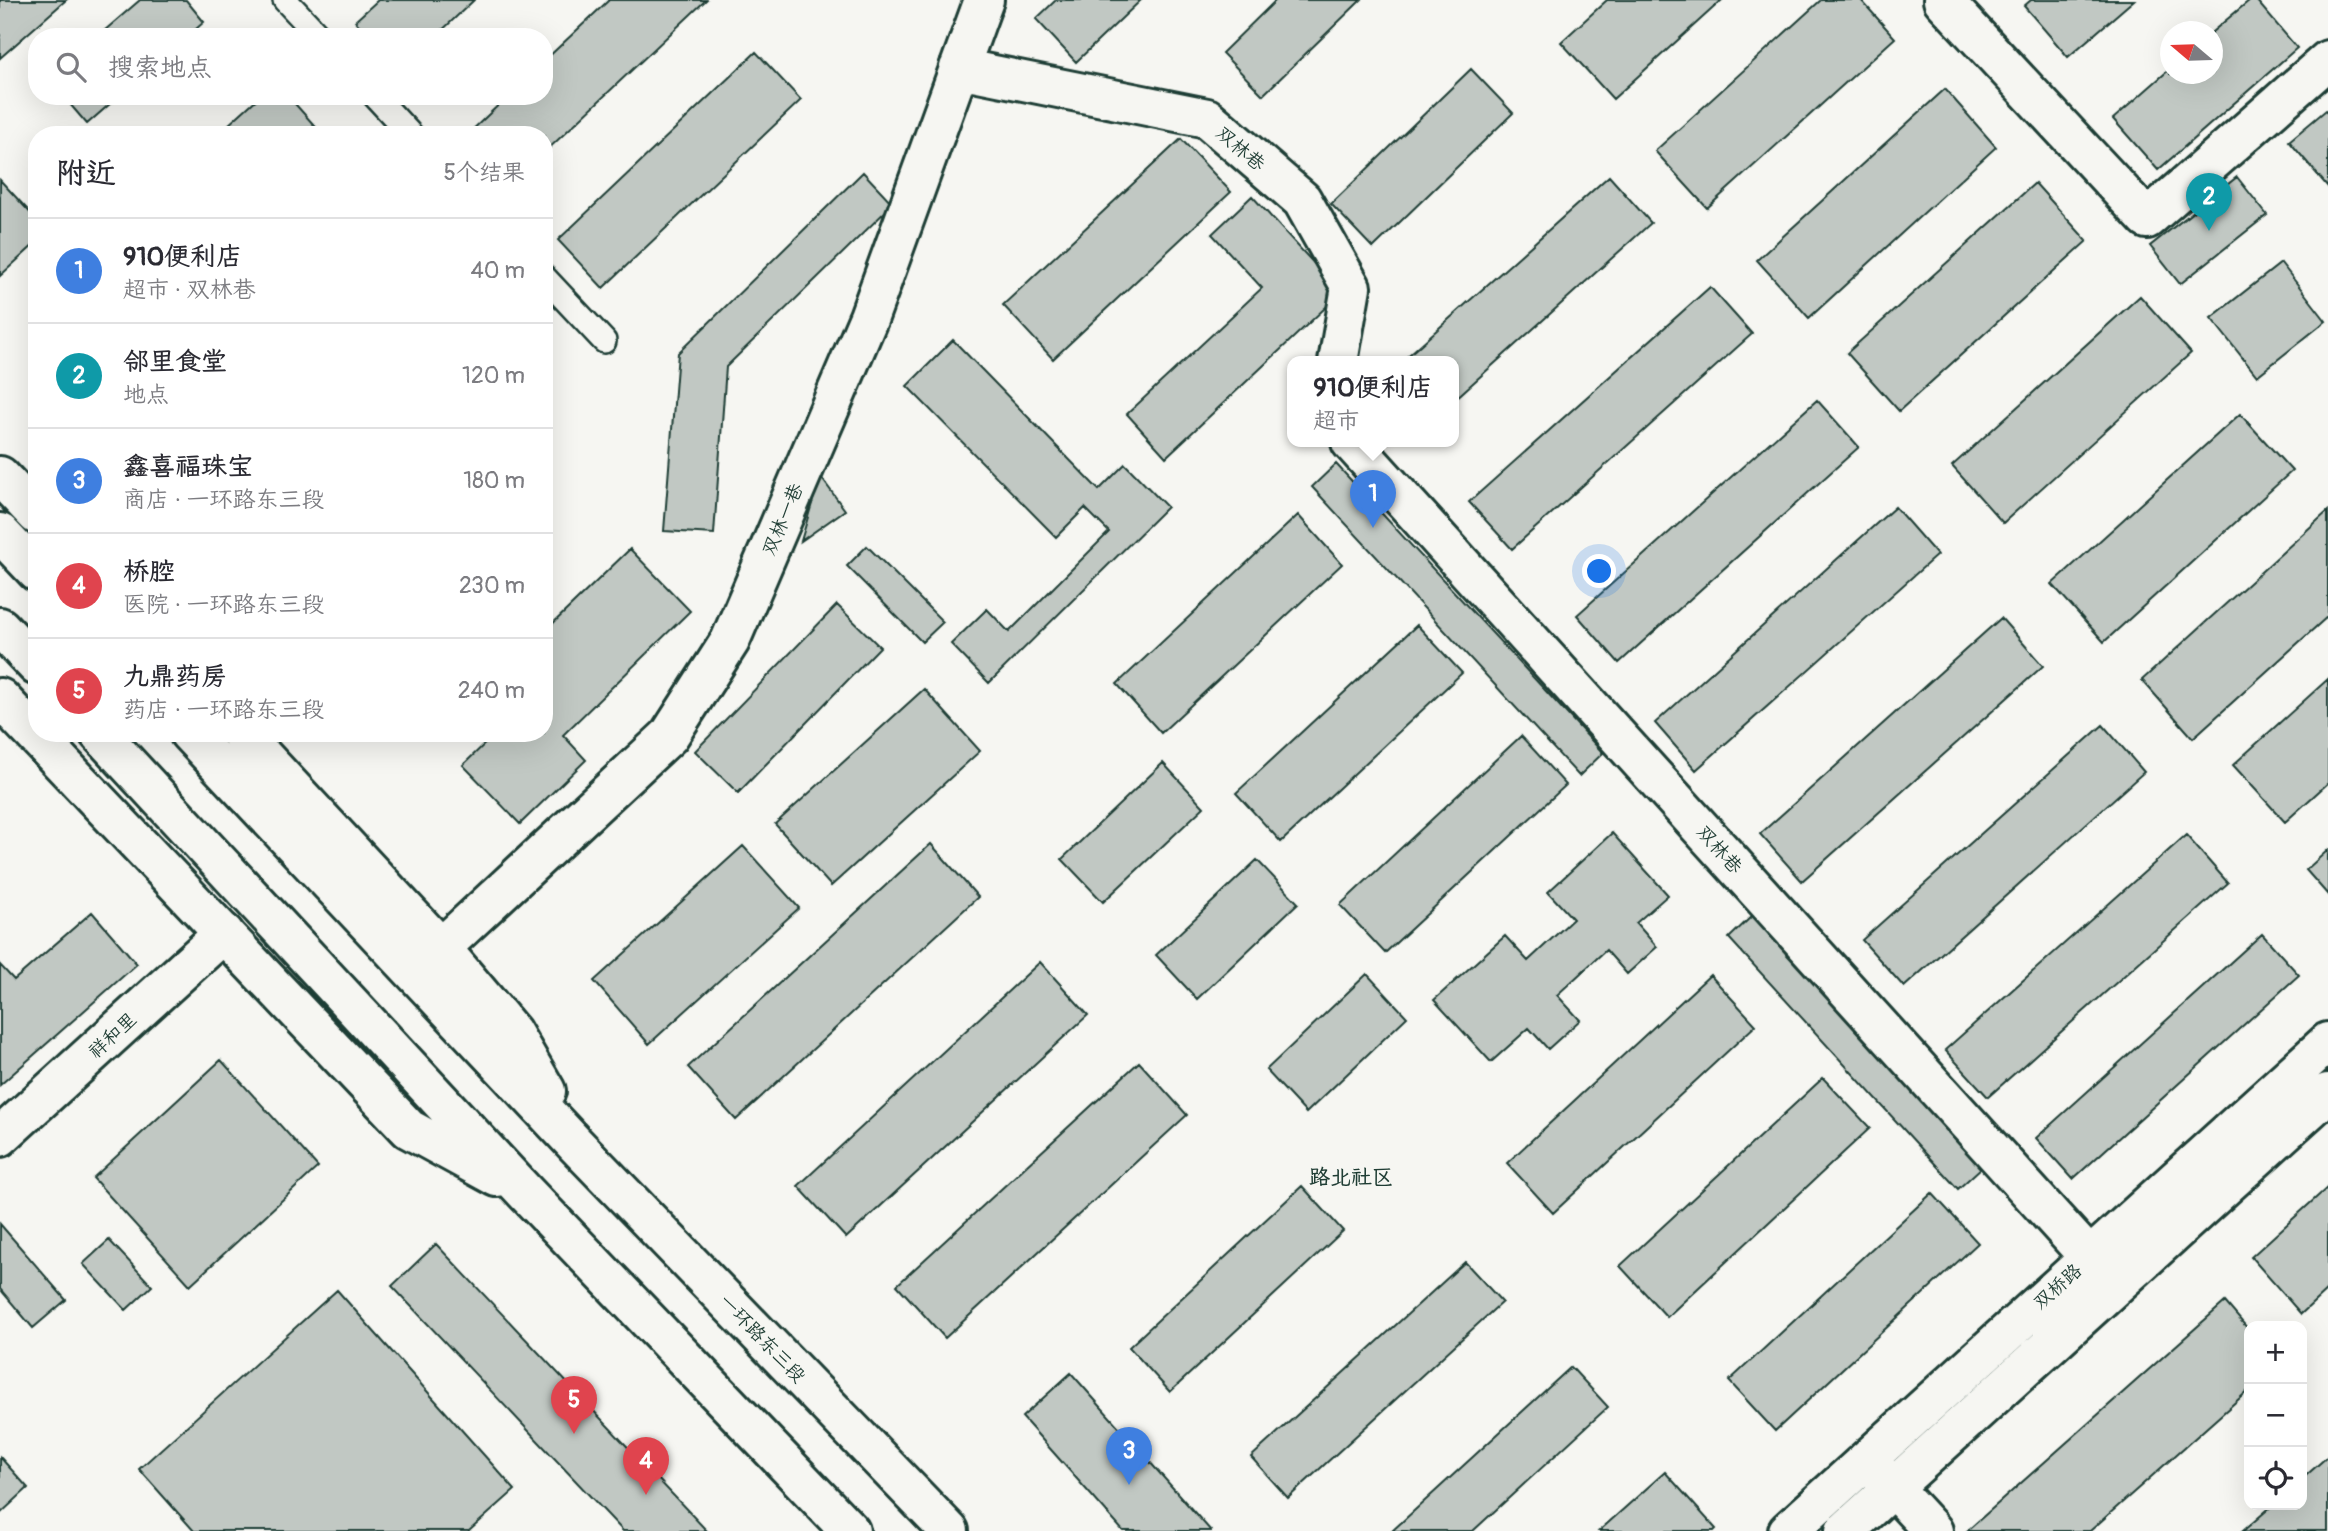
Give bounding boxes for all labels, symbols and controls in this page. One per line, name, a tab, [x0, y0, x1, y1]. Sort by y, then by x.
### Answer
north arrow	[2160, 21, 2223, 84]
search box	[28, 28, 553, 105]
icon: search	[52, 48, 90, 86]
text: 搜索地点	[108, 52, 212, 84]
street label: 双林巷	[1211, 121, 1270, 176]
text: 附近	[56, 155, 116, 192]
text: 5个结果	[444, 158, 525, 187]
pin: 2	[2186, 173, 2232, 231]
text: 910便利店	[123, 241, 242, 273]
text: 1	[75, 256, 84, 285]
text: 40 m	[471, 256, 525, 285]
text: 超市 · 双林巷	[123, 275, 255, 304]
text: 邻里食堂	[123, 346, 227, 378]
popup	[1287, 356, 1459, 447]
text: 2	[73, 361, 85, 390]
text: 120 m	[462, 361, 525, 390]
text: 910便利店	[1313, 372, 1433, 404]
text: 地点	[123, 380, 169, 409]
text: 超市	[1313, 406, 1359, 435]
text: 鑫喜福珠宝	[123, 451, 253, 483]
text: 3	[73, 466, 85, 495]
text: 180 m	[463, 466, 525, 495]
pin: 1	[1350, 470, 1396, 528]
street label: 双林一巷	[757, 480, 809, 559]
text: 商店 · 一环路东三段	[123, 485, 324, 514]
your location	[1582, 554, 1616, 588]
text: 桥腔	[123, 556, 175, 588]
text: 4	[72, 571, 86, 600]
text: 230 m	[459, 571, 525, 600]
text: 医院 · 一环路东三段	[123, 590, 324, 619]
text: 九鼎药房	[123, 661, 227, 693]
text: 5	[73, 676, 85, 705]
text: 240 m	[458, 676, 525, 705]
text: 药店 · 一环路东三段	[123, 695, 324, 724]
street label: 双林巷	[1691, 820, 1747, 879]
street label: 祥和里	[83, 1008, 142, 1064]
district label: 路北社区	[1309, 1164, 1393, 1191]
street label: 双桥路	[2028, 1259, 2087, 1315]
street label: 一环路东三段	[714, 1289, 811, 1388]
map controls	[2244, 1321, 2307, 1510]
button: +	[2244, 1321, 2307, 1384]
pin: 5	[551, 1376, 597, 1434]
button: −	[2244, 1384, 2307, 1447]
pin: 3	[1106, 1427, 1152, 1485]
pin: 4	[623, 1437, 669, 1495]
button: locate	[2244, 1447, 2307, 1510]

